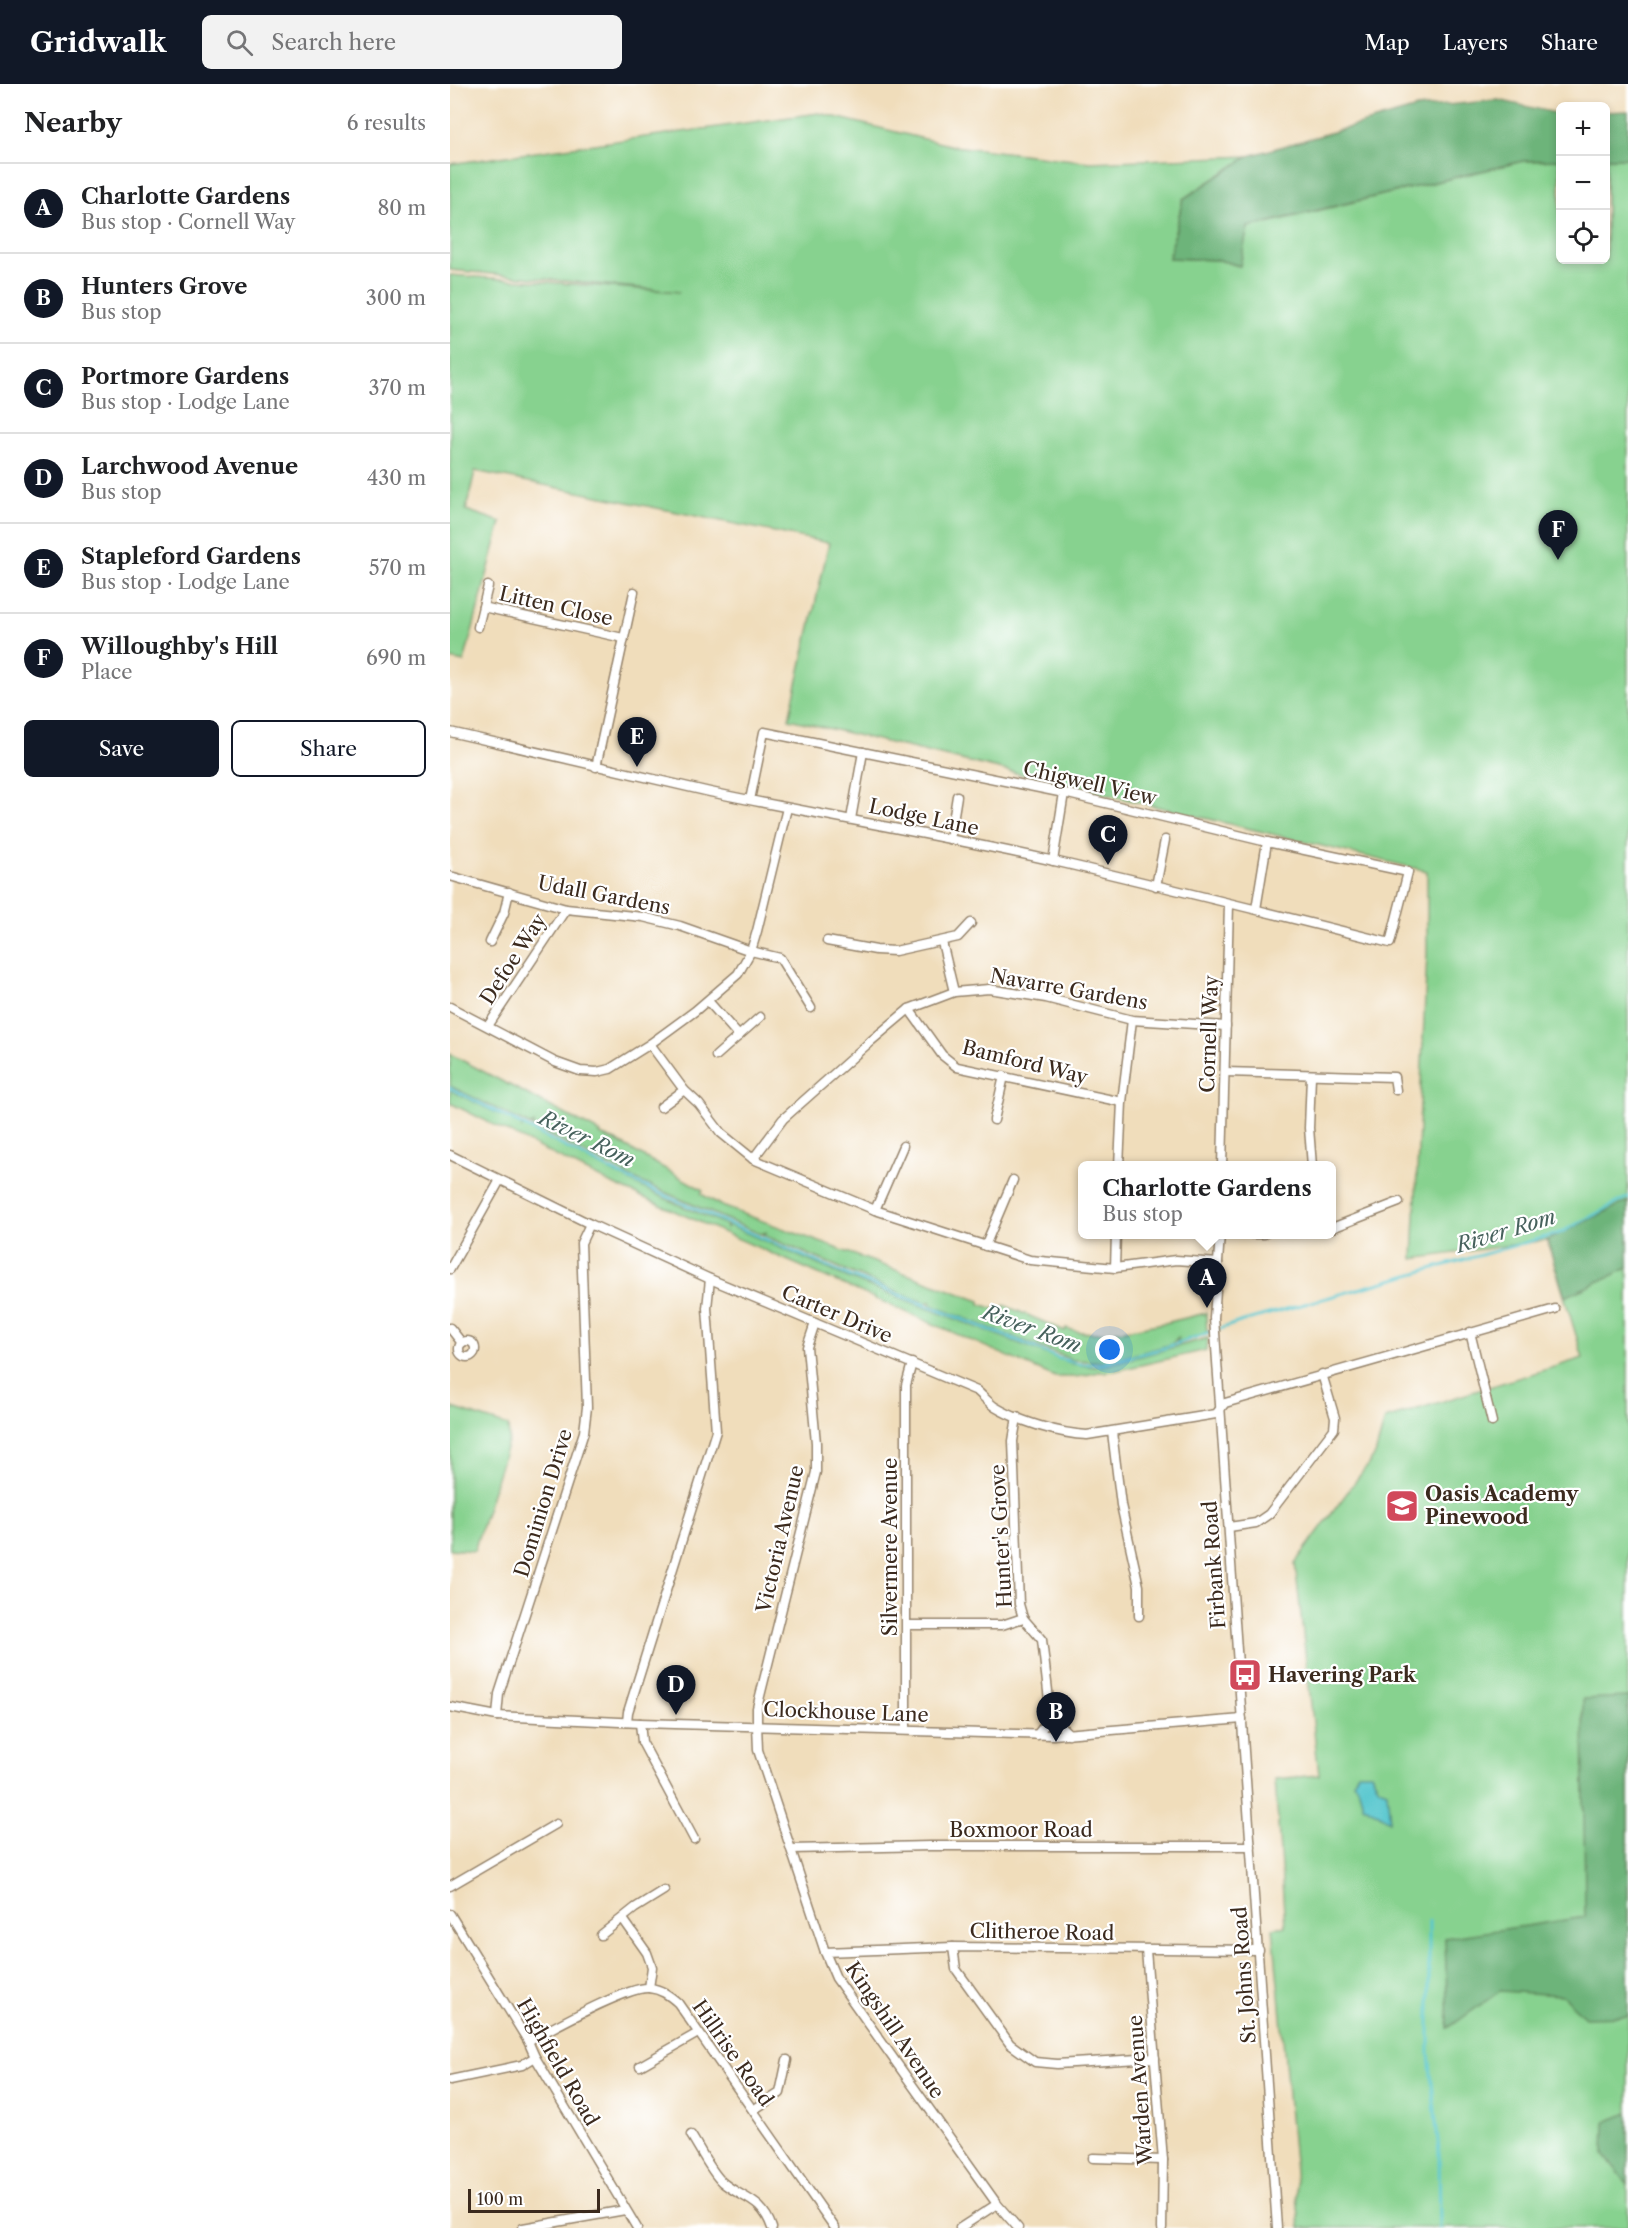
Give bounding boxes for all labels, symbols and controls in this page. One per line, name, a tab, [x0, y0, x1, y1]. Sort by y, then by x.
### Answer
search box	[202, 15, 622, 69]
text: Gridwalk	[30, 25, 166, 59]
icon: search	[223, 26, 256, 59]
text: Search here	[271, 29, 396, 56]
text: Map	[1365, 30, 1410, 55]
text: Layers	[1443, 30, 1508, 55]
text: Share	[1541, 30, 1598, 55]
map controls	[1556, 102, 1610, 264]
button: +	[1556, 102, 1610, 156]
text: Nearby	[24, 107, 122, 139]
text: 6 results	[347, 111, 426, 135]
button: −	[1556, 156, 1610, 210]
text: Charlotte Gardens	[81, 183, 290, 210]
text: A	[36, 196, 51, 220]
text: 80 m	[378, 196, 426, 220]
text: Bus stop · Cornell Way	[81, 210, 295, 234]
button: locate	[1556, 210, 1610, 264]
text: Hunters Grove	[81, 273, 247, 300]
text: B	[36, 286, 51, 310]
text: 300 m	[366, 286, 426, 310]
text: Bus stop	[81, 300, 162, 324]
text: Portmore Gardens	[81, 363, 289, 390]
text: C	[35, 376, 52, 400]
text: 370 m	[369, 376, 426, 400]
text: Bus stop · Lodge Lane	[81, 390, 290, 414]
text: Larchwood Avenue	[81, 453, 298, 480]
text: D	[35, 466, 52, 490]
text: 430 m	[367, 466, 426, 490]
text: Bus stop	[81, 480, 162, 504]
pin: F	[1538, 510, 1578, 560]
text: Stapleford Gardens	[81, 543, 301, 570]
text: E	[36, 556, 51, 580]
text: 570 m	[369, 556, 426, 580]
text: Bus stop · Lodge Lane	[81, 570, 290, 594]
street label: Litten Close	[497, 581, 615, 631]
text: Willoughby's Hill	[81, 633, 278, 660]
text: F	[37, 646, 50, 670]
text: 690 m	[366, 646, 426, 670]
text: Place	[81, 660, 132, 684]
pin: E	[618, 718, 657, 767]
button: Save	[24, 720, 219, 777]
button: Share	[231, 720, 426, 777]
street label: Chigwell View	[1021, 756, 1159, 810]
street label: Lodge Lane	[867, 794, 981, 840]
pin: C	[1088, 816, 1128, 865]
street label: Udall Gardens	[536, 870, 672, 920]
street label: Defoe Way	[475, 908, 552, 1009]
street label: Navarre Gardens	[988, 963, 1150, 1015]
street label: Cornell Way	[1195, 974, 1223, 1093]
street label: Bamford Way	[960, 1035, 1091, 1089]
water label: River Rom	[534, 1104, 639, 1172]
popup	[1078, 1161, 1336, 1239]
text: Charlotte Gardens	[1102, 1175, 1312, 1202]
text: Bus stop	[1102, 1202, 1183, 1226]
water label: River Rom	[1451, 1203, 1559, 1258]
pin: A	[1188, 1258, 1227, 1308]
street label: Carter Drive	[778, 1280, 896, 1348]
water label: River Rom	[978, 1298, 1085, 1358]
your location	[1095, 1335, 1124, 1364]
street label: Dominion Drive	[509, 1426, 577, 1580]
street label: Silvermere Avenue	[878, 1458, 902, 1636]
street label: Victoria Avenue	[751, 1463, 809, 1616]
street label: Hunter's Grove	[985, 1463, 1017, 1609]
place label: Oasis Academy Pinewood	[1425, 1482, 1579, 1529]
school or university icon: Oasis Academy Pinewood	[1384, 1488, 1420, 1524]
street label: Firbank Road	[1198, 1500, 1230, 1630]
bus stop icon: Havering Park	[1227, 1657, 1263, 1693]
place label: Havering Park	[1268, 1663, 1417, 1687]
pin: D	[656, 1666, 696, 1715]
pin: B	[1036, 1692, 1076, 1742]
street label: Clockhouse Lane	[763, 1697, 929, 1727]
street label: Boxmoor Road	[949, 1818, 1093, 1842]
street label: St. Johns Road	[1227, 1906, 1261, 2044]
street label: Clitheroe Road	[969, 1919, 1115, 1945]
street label: Kingshill Avenue	[840, 1957, 950, 2103]
street label: Highfield Road	[512, 1994, 604, 2130]
street label: Hillrise Road	[688, 1995, 778, 2111]
street label: Warden Avenue	[1123, 2014, 1157, 2167]
scale bar	[468, 2186, 600, 2214]
text: 100 m	[477, 2189, 523, 2209]

